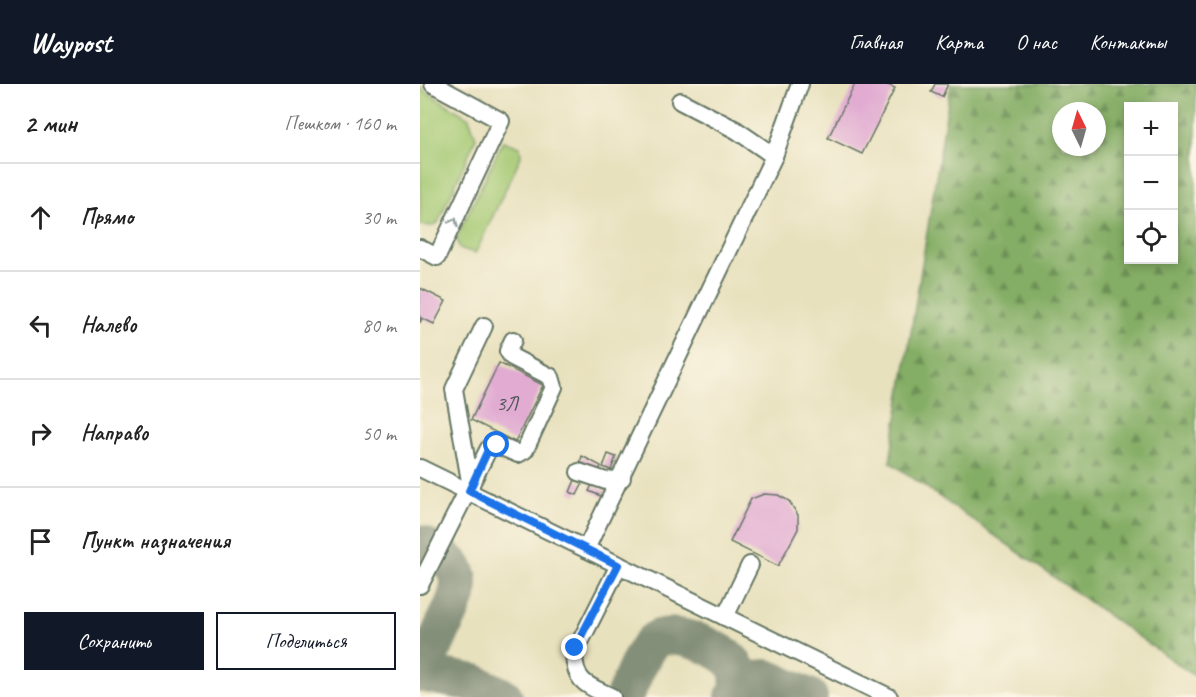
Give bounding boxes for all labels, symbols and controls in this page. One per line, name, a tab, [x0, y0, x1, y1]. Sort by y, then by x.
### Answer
text: Waypost	[30, 25, 111, 60]
text: Главная	[849, 29, 902, 55]
text: Карта	[935, 29, 983, 55]
text: О нас	[1016, 29, 1057, 55]
text: Контакты	[1090, 29, 1166, 55]
north arrow	[1052, 102, 1106, 156]
map controls	[1124, 102, 1178, 264]
button: +	[1124, 102, 1178, 156]
text: 2 мин	[24, 107, 77, 140]
text: Пешком · 160 m	[284, 111, 396, 136]
button: −	[1124, 156, 1178, 210]
icon: ahead	[24, 201, 57, 234]
text: Прямо	[81, 203, 133, 231]
text: 30 m	[362, 205, 396, 230]
button: locate	[1124, 210, 1178, 264]
one-way arrow	[446, 217, 458, 228]
icon: left	[24, 309, 57, 342]
text: Налево	[81, 311, 137, 339]
text: 80 m	[362, 313, 396, 338]
house number: 3Л	[496, 390, 520, 416]
icon: right	[24, 417, 57, 450]
text: Направо	[81, 419, 148, 447]
text: 50 m	[362, 421, 396, 446]
route start	[483, 431, 509, 457]
icon: arrive	[24, 525, 57, 558]
text: Пункт назначения	[81, 527, 230, 555]
button: Сохранить	[24, 612, 204, 670]
button: Поделиться	[216, 612, 396, 670]
route end	[561, 634, 587, 660]

